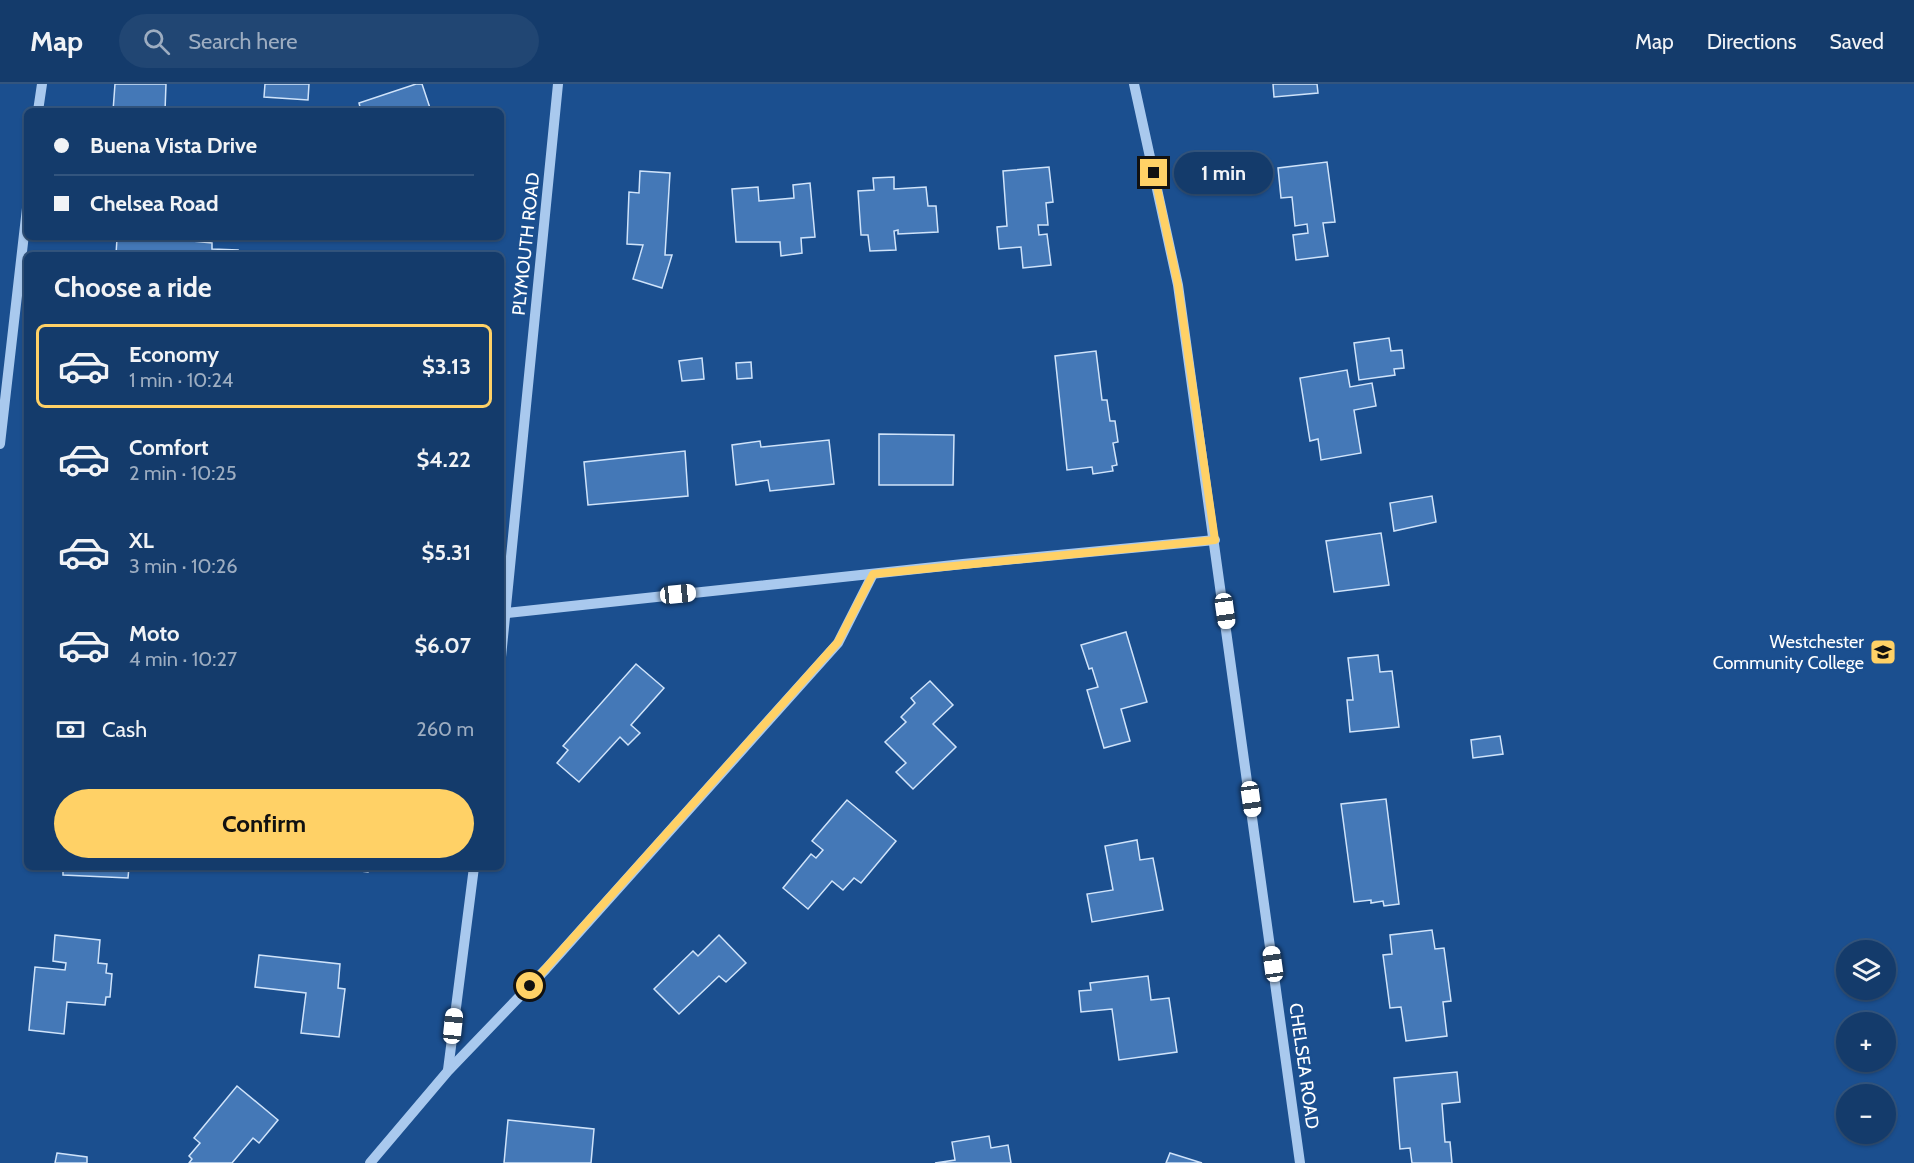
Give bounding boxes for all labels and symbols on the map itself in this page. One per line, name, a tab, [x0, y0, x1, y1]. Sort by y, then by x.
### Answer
callout: 1 min	[1175, 152, 1274, 194]
route end	[1140, 159, 1167, 186]
street label: PLYMOUTH ROAD	[508, 171, 544, 317]
car	[659, 583, 697, 605]
car	[1214, 592, 1236, 630]
place label: Westchester Community College	[1713, 631, 1864, 674]
school or university icon: Westchester Community College	[1868, 637, 1898, 667]
car	[1240, 780, 1262, 818]
car	[1262, 945, 1284, 983]
route start	[516, 972, 543, 999]
street label: CHELSEA ROAD	[1284, 1002, 1324, 1130]
car	[442, 1007, 464, 1045]

